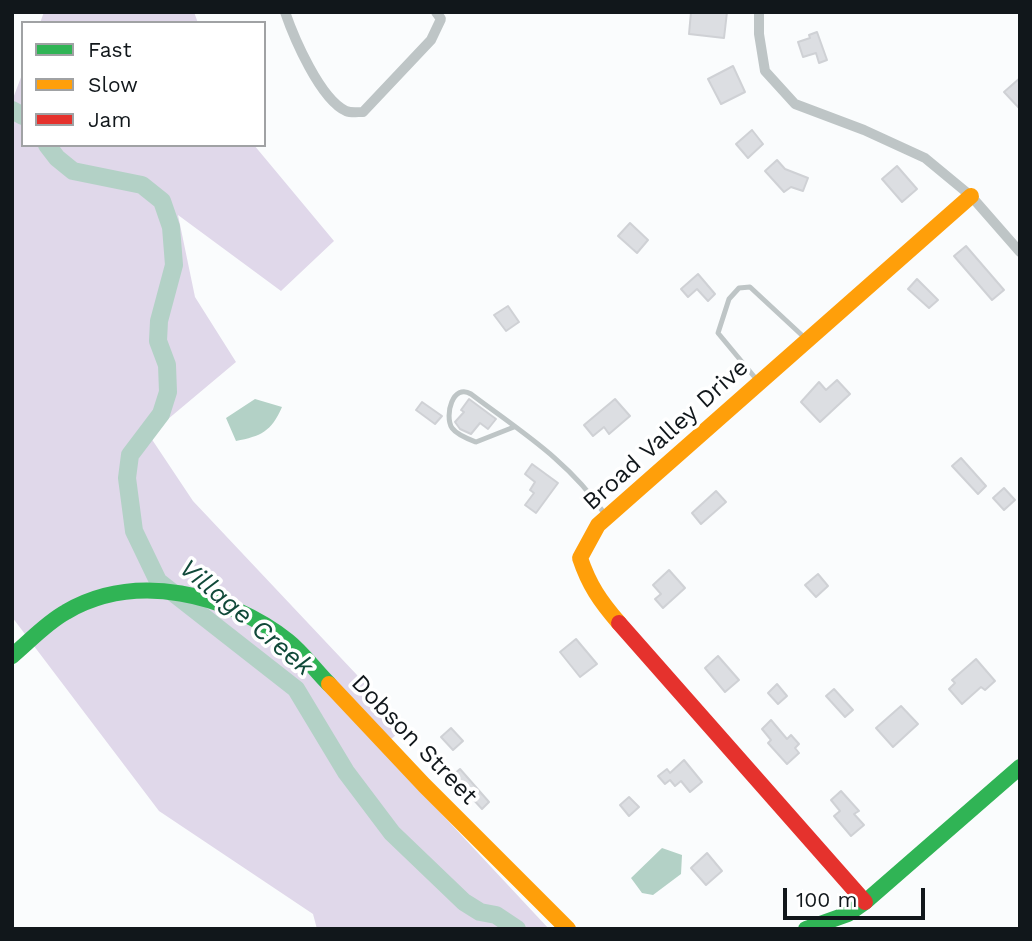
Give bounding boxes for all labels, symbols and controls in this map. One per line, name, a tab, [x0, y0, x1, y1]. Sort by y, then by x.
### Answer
legend	[21, 21, 266, 147]
text: Fast	[88, 37, 132, 62]
text: Slow	[88, 72, 138, 97]
text: Jam	[88, 107, 131, 132]
street label: Broad Valley Drive	[578, 353, 754, 517]
water label: Village Creek	[173, 553, 319, 683]
street label: Dobson Street	[345, 669, 483, 811]
scale bar	[787, 874, 929, 918]
text: 100 m	[796, 887, 858, 912]

